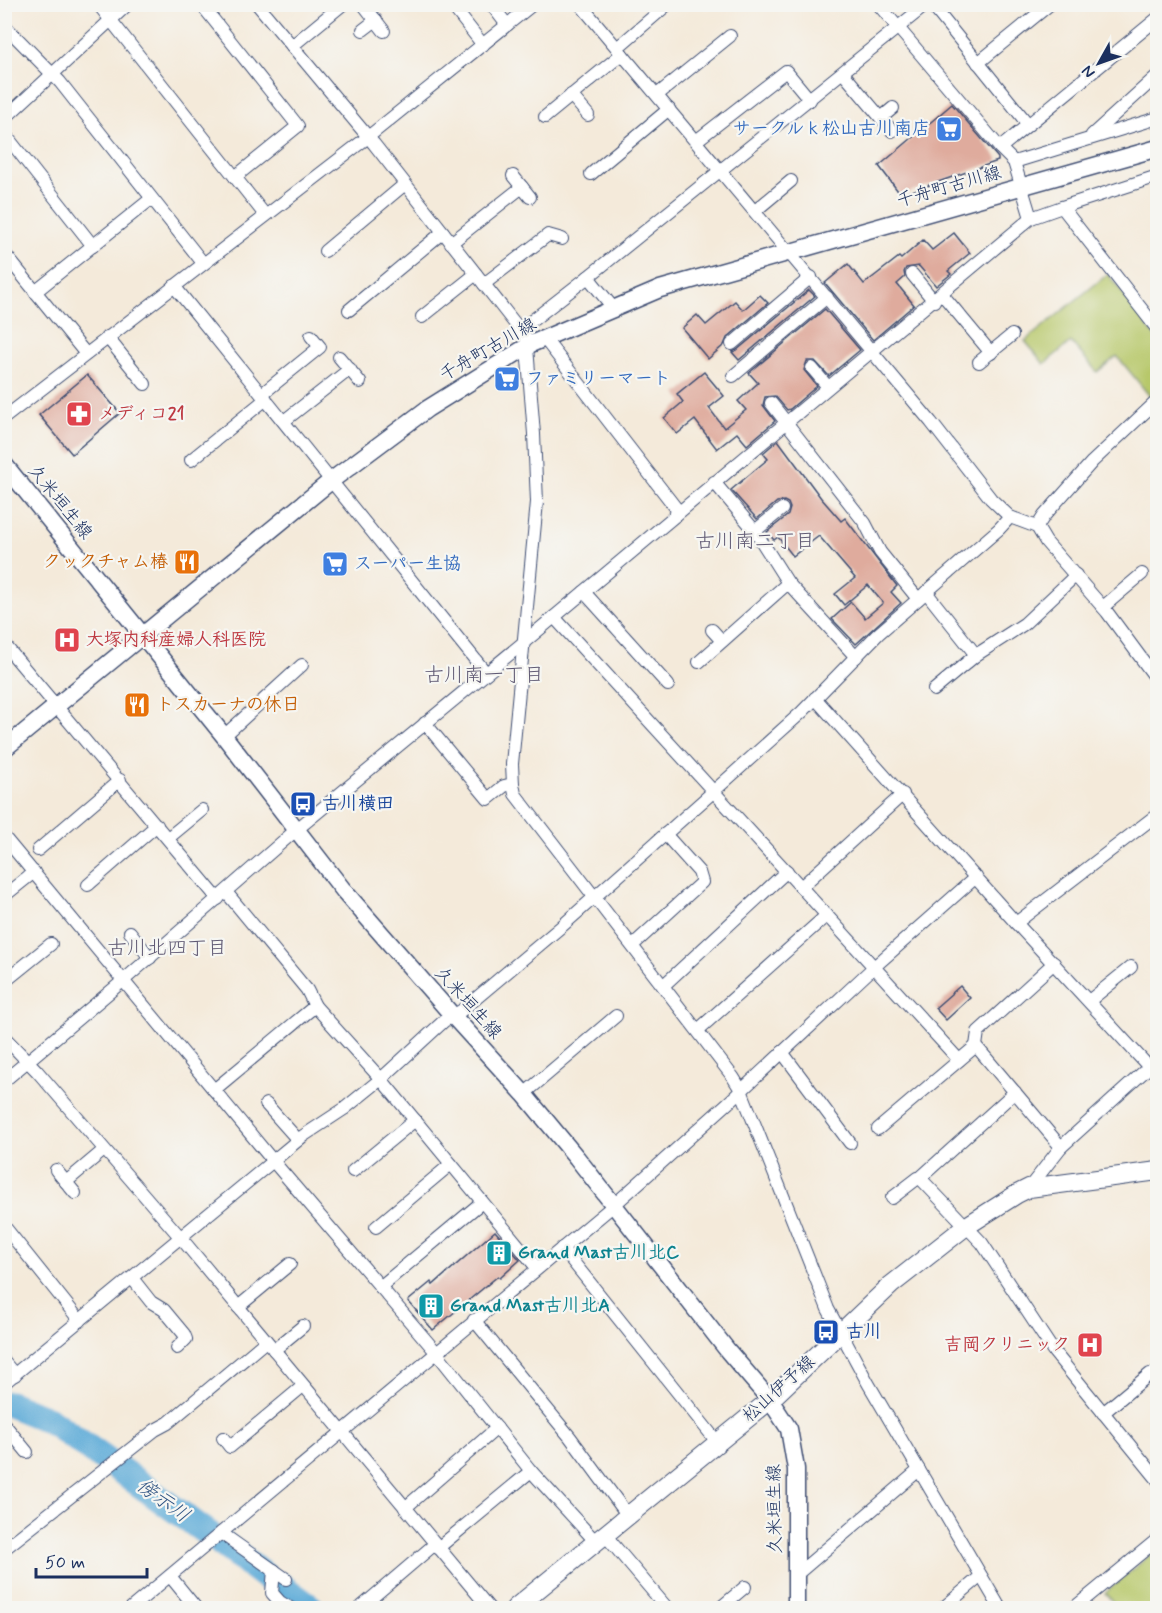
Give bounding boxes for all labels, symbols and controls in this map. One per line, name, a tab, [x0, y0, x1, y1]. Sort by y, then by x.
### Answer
north arrow	[1069, 33, 1129, 93]
text: N	[1077, 61, 1100, 83]
supermarket icon: サークルｋ松山古川南店	[934, 114, 964, 144]
place label: サークルｋ松山古川南店	[733, 117, 930, 141]
street label: 千舟町古川線	[894, 161, 1004, 213]
street label: 千舟町古川線	[435, 313, 541, 387]
supermarket icon: ファミリーマート	[492, 364, 522, 394]
place label: ファミリーマート	[526, 367, 671, 391]
pharmacy icon: メディコ21	[64, 399, 94, 429]
place label: メディコ21	[98, 402, 184, 426]
street label: 久米垣生線	[22, 459, 98, 545]
district label: 古川南二丁目	[695, 528, 815, 555]
restaurant icon: クックチャム椿	[172, 547, 202, 577]
supermarket icon: スーパー生協	[320, 549, 350, 579]
place label: クックチャム椿	[43, 550, 168, 574]
place label: スーパー生協	[354, 552, 461, 576]
hospital icon: 大塚内科産婦人科医院	[52, 625, 82, 655]
place label: 大塚内科産婦人科医院	[86, 628, 266, 652]
district label: 古川南一丁目	[424, 662, 544, 689]
restaurant icon: トスカーナの休日	[122, 690, 152, 720]
place label: トスカーナの休日	[156, 693, 300, 717]
bus stop icon: 古川横田	[288, 789, 318, 819]
place label: 古川横田	[322, 792, 394, 816]
district label: 古川北四丁目	[107, 935, 227, 962]
street label: 久米垣生線	[429, 962, 507, 1044]
building icon: Grand Mast古川北C	[484, 1238, 514, 1268]
place label: Grand Mast古川北C	[518, 1241, 679, 1265]
building icon: Grand Mast古川北A	[416, 1291, 446, 1321]
place label: Grand Mast古川北A	[450, 1294, 610, 1318]
bus stop icon: 古川	[811, 1317, 841, 1347]
place label: 古川	[846, 1320, 882, 1344]
hospital icon: 吉岡クリニック	[1075, 1330, 1105, 1360]
place label: 吉岡クリニック	[944, 1333, 1070, 1357]
street label: 松山伊予線	[738, 1350, 820, 1428]
street label: 久米垣生線	[762, 1464, 788, 1554]
water label: 傍示川	[131, 1472, 195, 1530]
scale bar	[36, 1541, 147, 1579]
text: 50 m	[45, 1551, 85, 1575]

